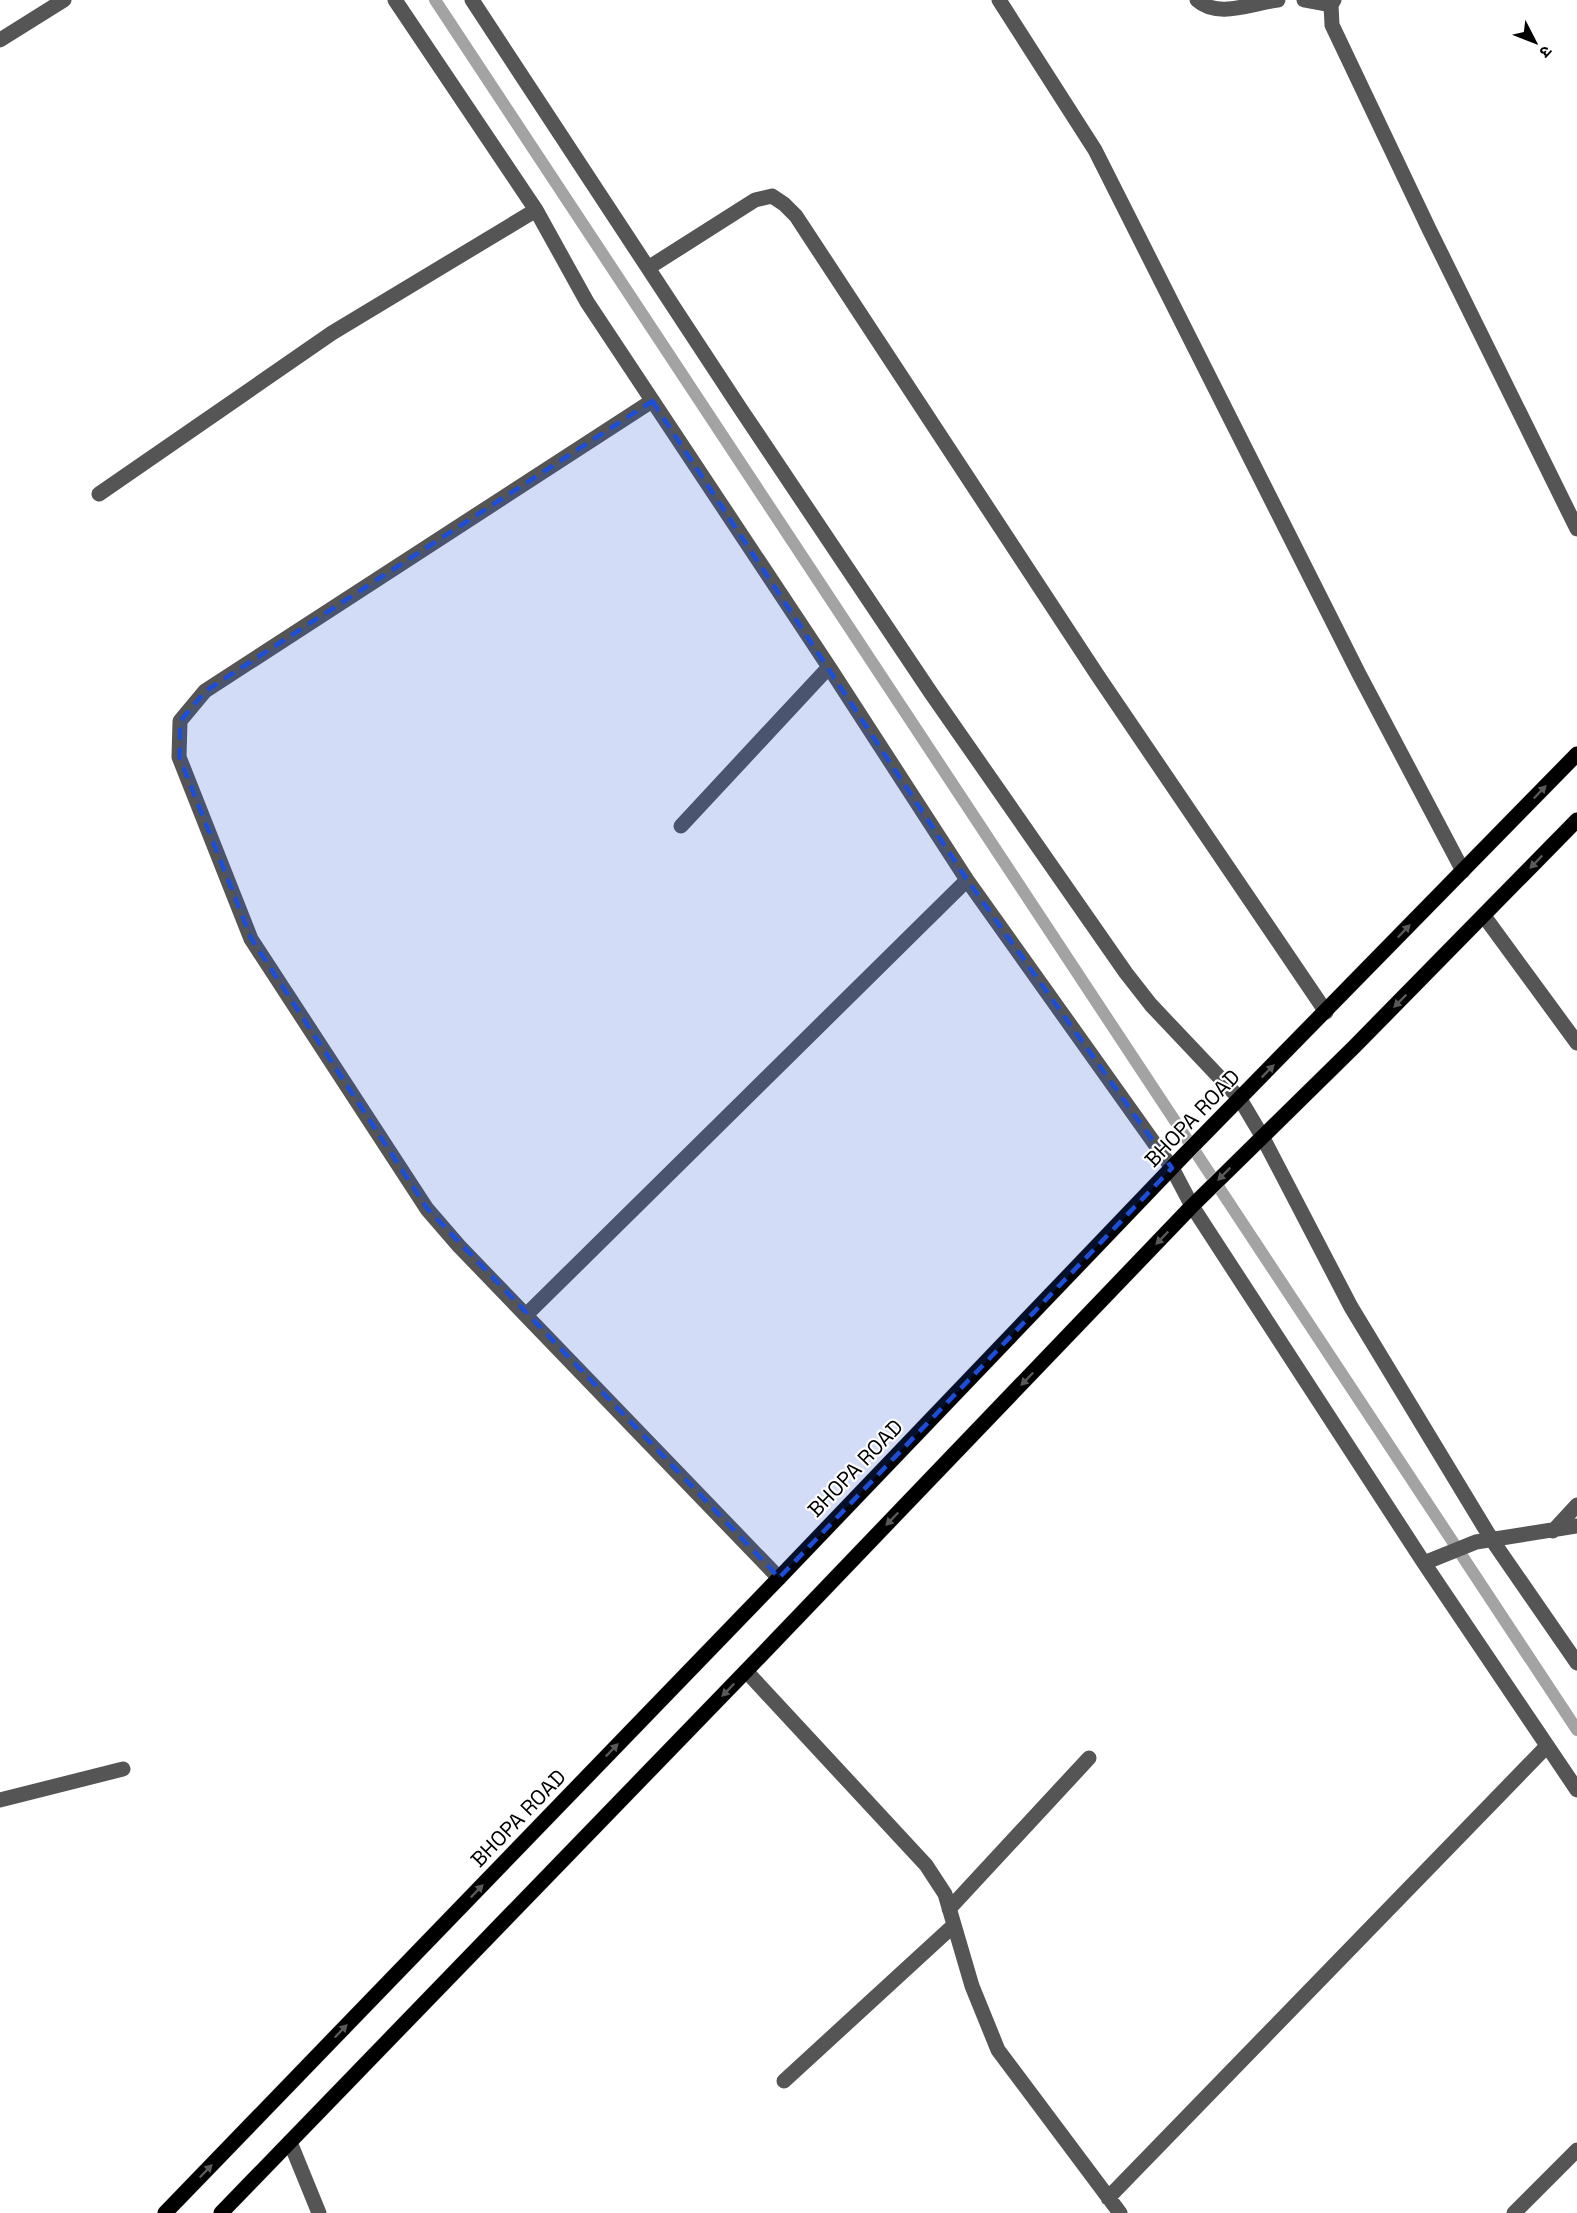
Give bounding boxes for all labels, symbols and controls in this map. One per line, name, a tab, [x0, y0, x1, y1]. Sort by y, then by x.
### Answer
north arrow	[1505, 12, 1565, 72]
text: उ	[1534, 41, 1557, 63]
one-way arrow	[1533, 784, 1547, 799]
one-way arrow	[1530, 854, 1544, 868]
one-way arrow	[1397, 924, 1411, 939]
one-way arrow	[1393, 993, 1407, 1007]
street label: BHOPA ROAD	[1139, 1063, 1245, 1173]
one-way arrow	[1260, 1064, 1274, 1078]
one-way arrow	[1218, 1167, 1232, 1181]
one-way arrow	[1155, 1230, 1169, 1244]
one-way arrow	[1020, 1371, 1034, 1385]
street label: BHOPA ROAD	[802, 1413, 908, 1523]
one-way arrow	[885, 1512, 899, 1526]
one-way arrow	[721, 1683, 735, 1697]
one-way arrow	[605, 1744, 619, 1758]
street label: BHOPA ROAD	[465, 1763, 571, 1873]
one-way arrow	[470, 1883, 484, 1898]
one-way arrow	[334, 2024, 348, 2038]
one-way arrow	[199, 2163, 213, 2178]

